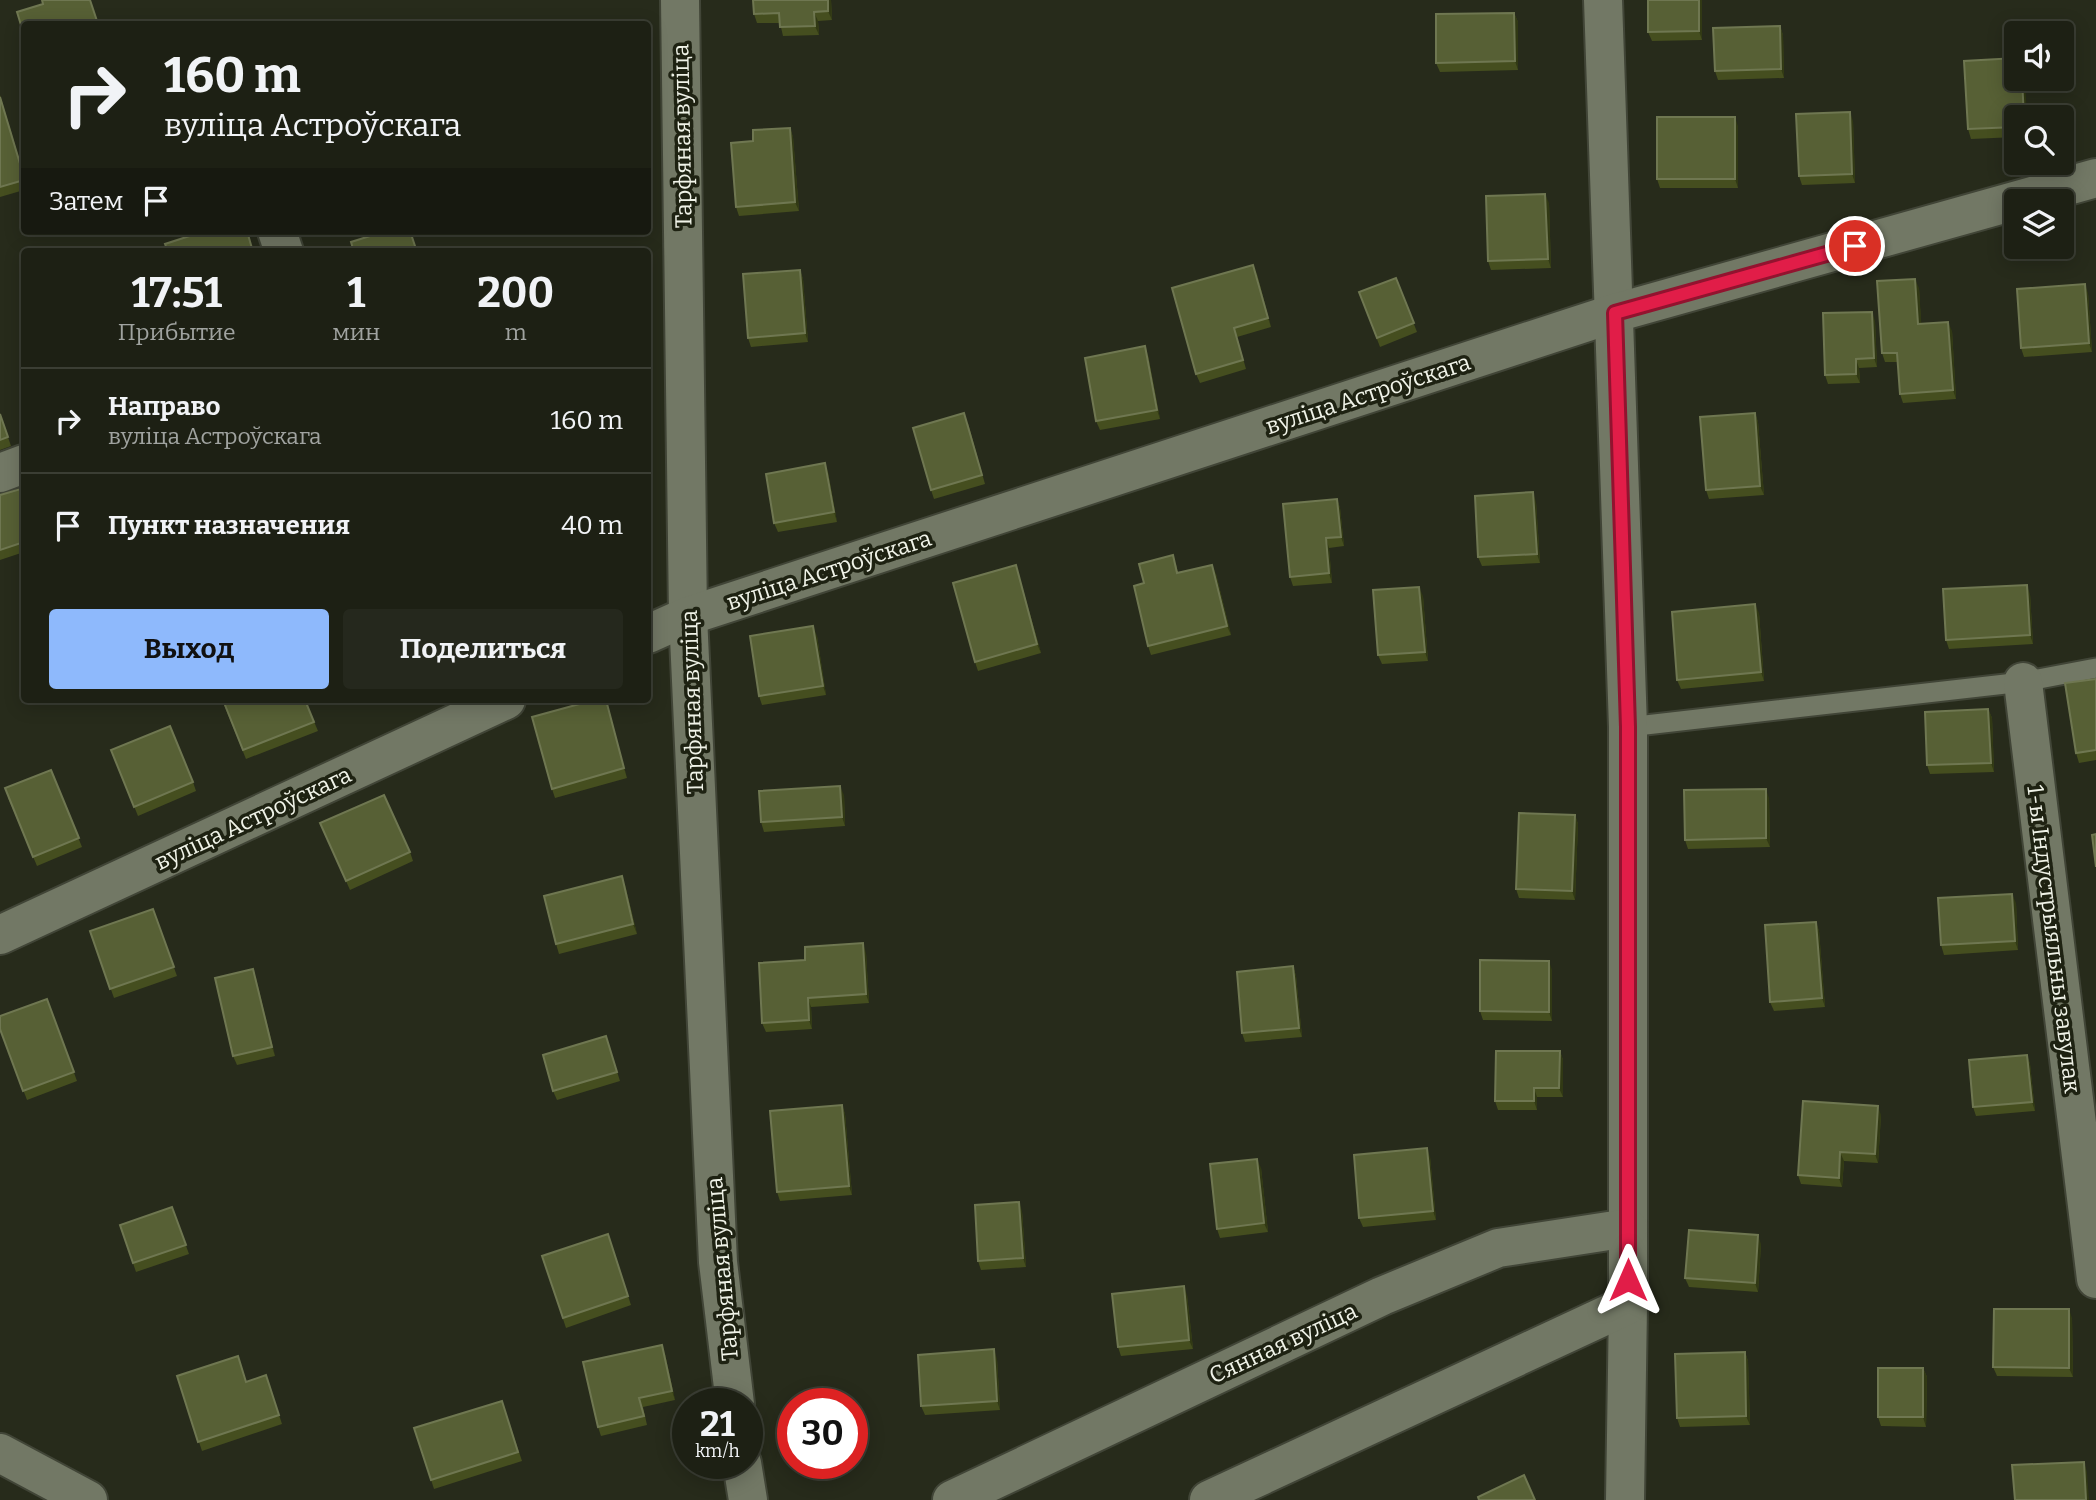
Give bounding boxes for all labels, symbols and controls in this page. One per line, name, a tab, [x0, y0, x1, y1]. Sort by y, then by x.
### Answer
map controls	[2004, 21, 2074, 259]
button: sound	[2004, 21, 2074, 91]
street label: Тарфяная вуліца	[666, 43, 698, 228]
text: 160 m	[164, 46, 301, 105]
icon: right	[49, 49, 140, 140]
button: search	[2004, 105, 2074, 175]
text: вуліца Астроўскага	[164, 106, 461, 144]
icon: arrive	[137, 182, 175, 220]
text: Затем	[49, 186, 123, 217]
button: layers	[2004, 189, 2074, 259]
pin	[1825, 216, 1885, 276]
icon: arrive	[1836, 227, 1874, 265]
text: 17:51	[131, 268, 222, 318]
text: 1	[347, 268, 365, 318]
text: 200	[477, 268, 554, 318]
text: Прибытие	[118, 318, 236, 346]
text: мин	[333, 318, 380, 346]
text: m	[505, 318, 527, 346]
street label: вуліца Астроўскага	[1262, 348, 1474, 440]
text: Направо	[108, 391, 221, 422]
icon: right	[49, 402, 87, 440]
text: 160 m	[551, 405, 623, 436]
text: вуліца Астроўскага	[108, 422, 322, 450]
icon: arrive	[49, 507, 87, 545]
text: Пункт назначения	[108, 510, 350, 541]
text: 40 m	[561, 510, 623, 541]
street label: вуліца Астроўскага	[723, 524, 935, 616]
button: Выход	[49, 609, 329, 689]
button: Поделиться	[343, 609, 623, 689]
street label: Тарфяная вуліца	[675, 609, 709, 795]
street label: вуліца Астроўскага	[150, 760, 356, 876]
street label: 1-ы Індустрыяльны завулак	[2021, 783, 2087, 1095]
street label: Тарфяная вуліца	[700, 1176, 744, 1362]
position arrow	[1591, 1243, 1665, 1317]
street label: Сянная вуліца	[1205, 1296, 1362, 1390]
speed limit sign: 30	[777, 1388, 868, 1479]
text: 21	[700, 1403, 735, 1445]
text: km/h	[695, 1440, 740, 1462]

